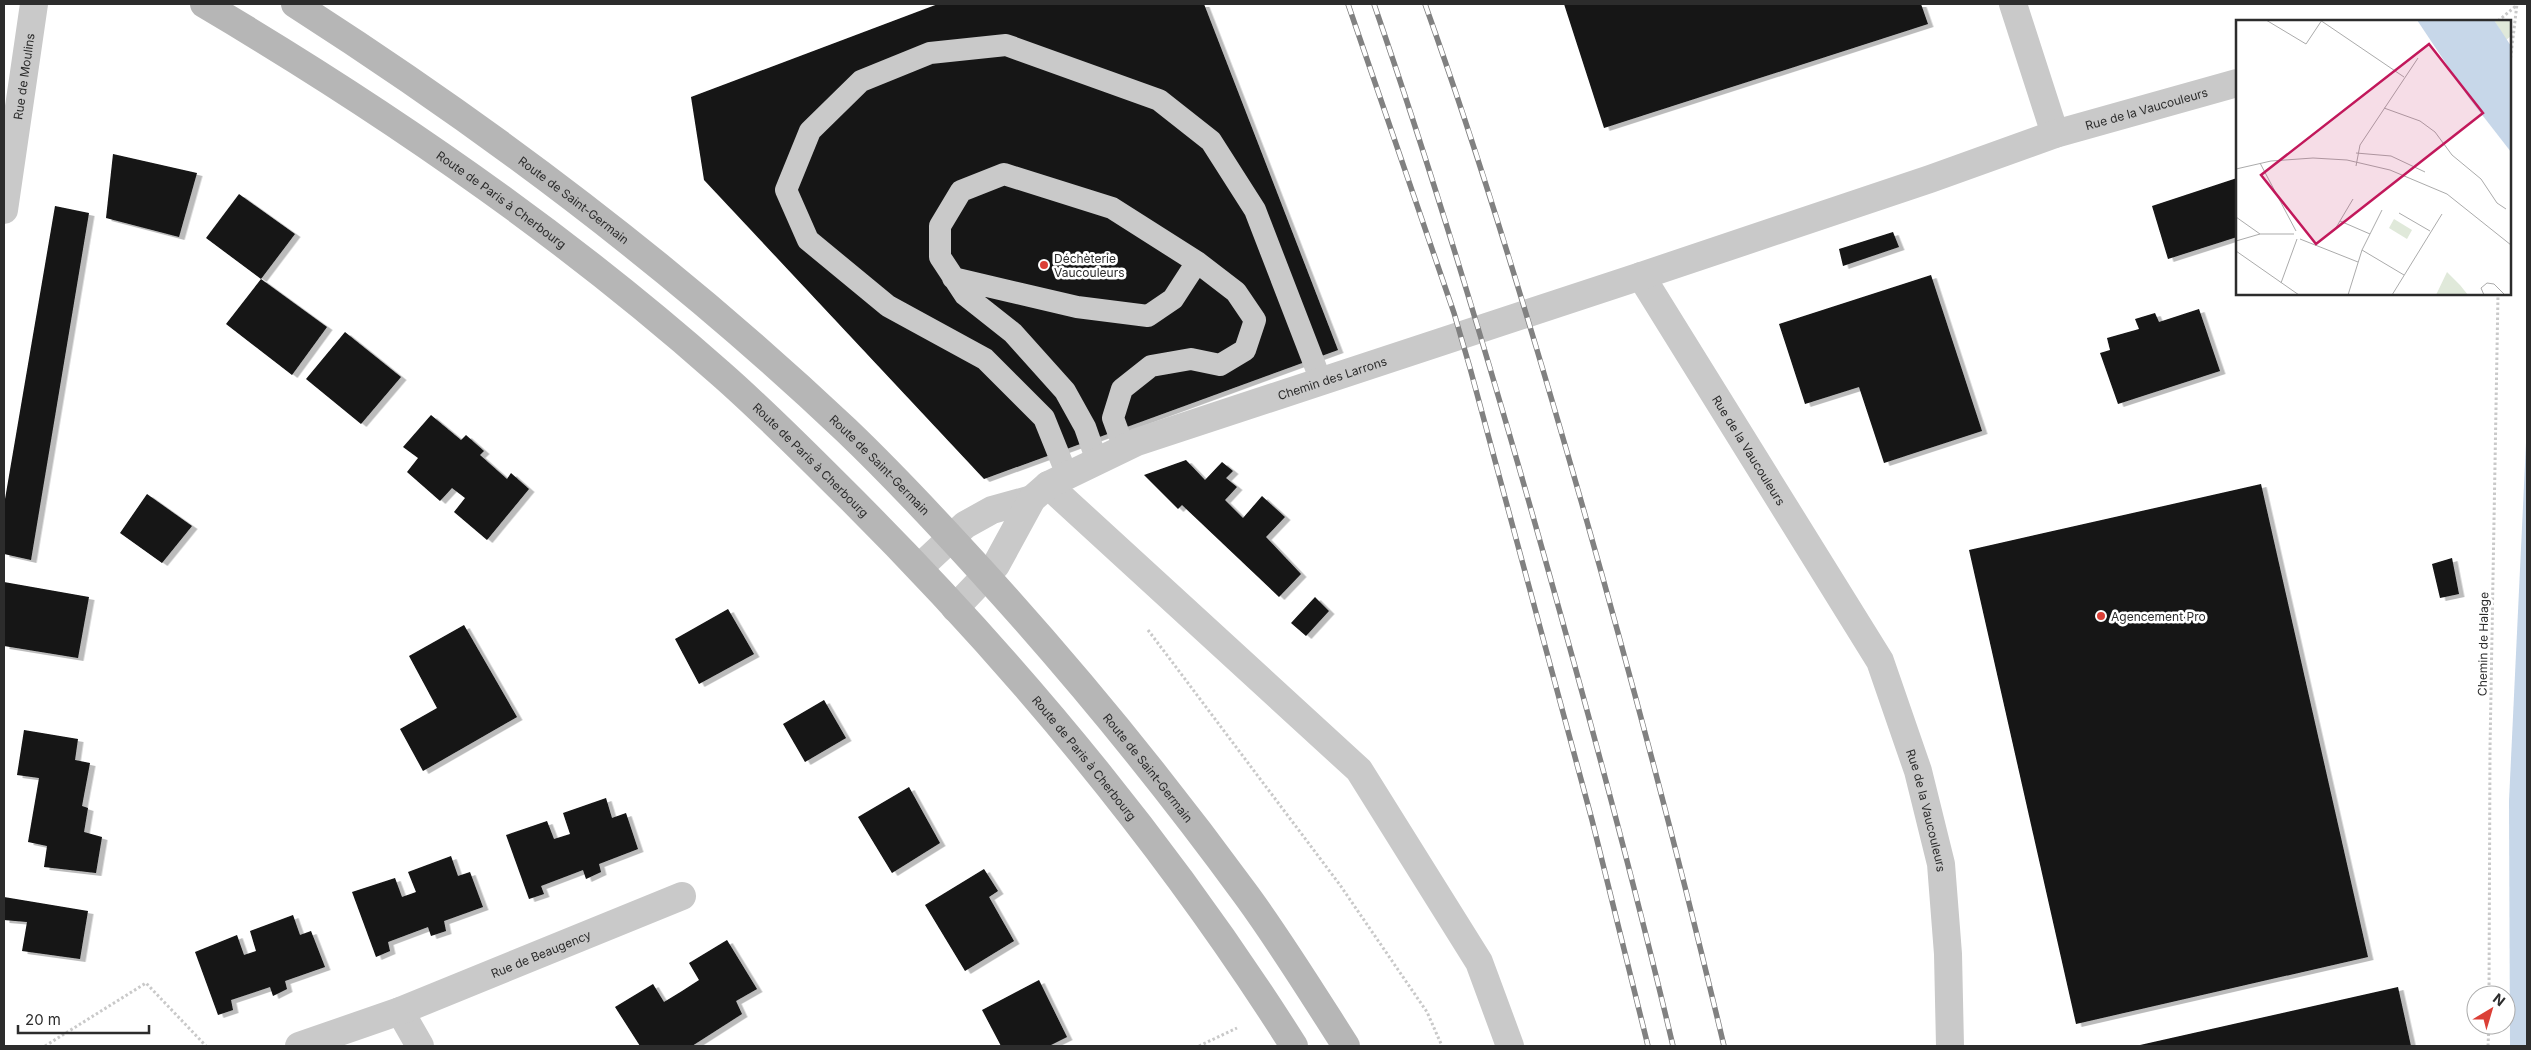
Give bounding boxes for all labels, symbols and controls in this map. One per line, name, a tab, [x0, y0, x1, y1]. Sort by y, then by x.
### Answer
inset map	[2236, 20, 2511, 295]
street label: Rue de Moulins	[10, 32, 37, 121]
street label: Rue de la Vaucouleurs	[2083, 84, 2209, 133]
street label: Route de Paris à Cherbourg	[434, 147, 569, 251]
street label: Route de Saint-Germain	[516, 153, 632, 247]
place label: Déchèterie Vaucouleurs	[1054, 251, 1125, 280]
marker: Déchèterie Vaucouleurs	[1038, 259, 1050, 271]
street label: Chemin des Larrons	[1275, 353, 1389, 403]
street label: Rue de la Vaucouleurs	[1709, 392, 1789, 508]
street label: Route de Paris à Cherbourg	[750, 399, 872, 520]
street label: Route de Saint-Germain	[827, 411, 933, 518]
street label: Chemin de Halage	[2475, 592, 2491, 696]
place label: Agencement Pro	[2111, 609, 2206, 624]
marker: Agencement Pro	[2095, 610, 2107, 622]
street label: Route de Paris à Cherbourg	[1029, 692, 1140, 823]
street label: Route de Saint-Germain	[1100, 710, 1196, 825]
street label: Rue de la Vaucouleurs	[1903, 747, 1949, 873]
street label: Rue de Beaugency	[489, 926, 593, 981]
north arrow	[2466, 985, 2516, 1035]
text: N	[2490, 989, 2509, 1009]
scale bar	[18, 1002, 149, 1034]
text: 20 m	[25, 1010, 61, 1029]

